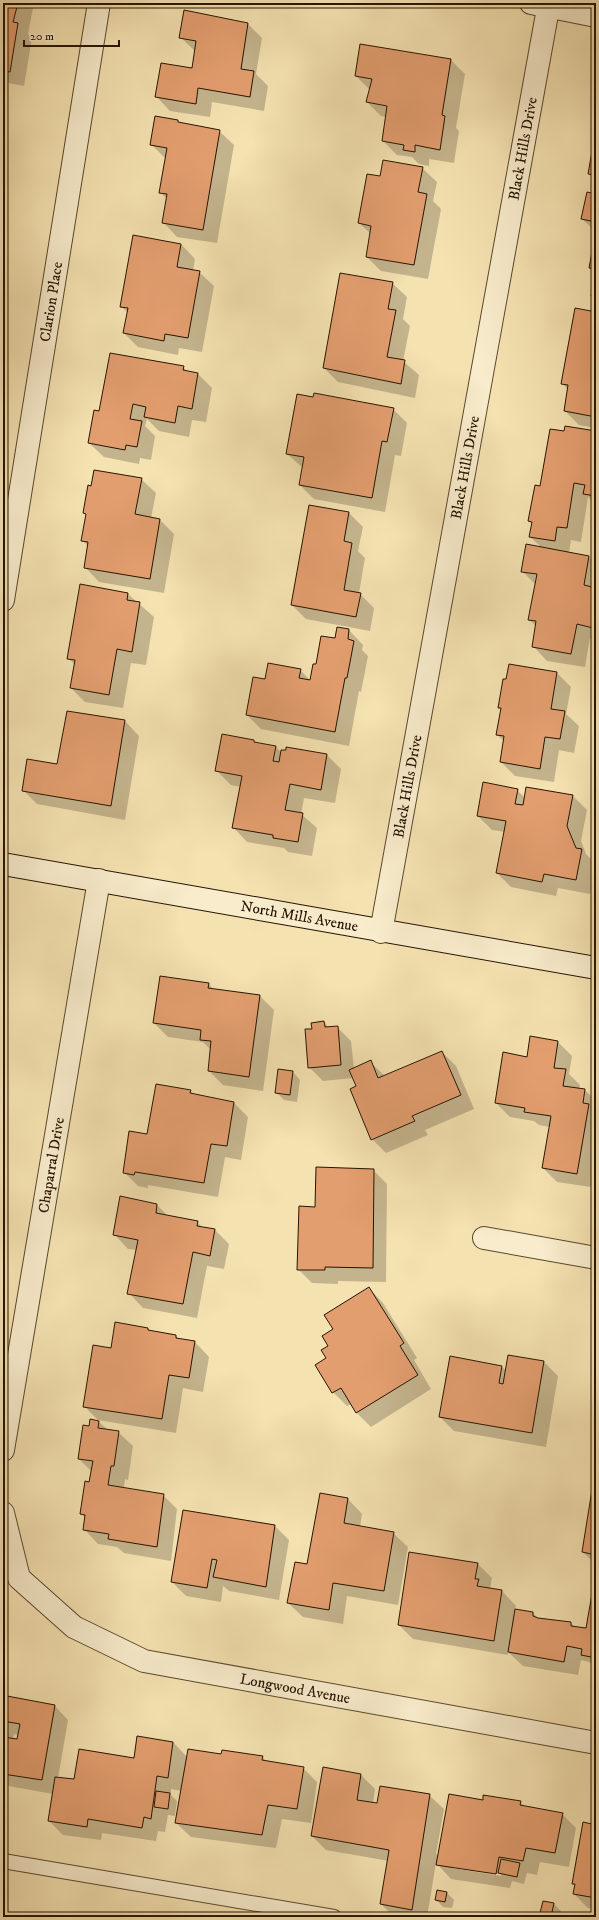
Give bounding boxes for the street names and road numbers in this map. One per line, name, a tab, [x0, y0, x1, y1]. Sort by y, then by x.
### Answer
street label: Black Hills Drive	[504, 96, 541, 202]
street label: Clarion Place	[35, 260, 67, 343]
street label: Black Hills Drive	[446, 414, 484, 521]
street label: Black Hills Drive	[389, 733, 426, 840]
street label: North Mills Avenue	[239, 896, 360, 936]
street label: Chaparral Drive	[34, 1116, 68, 1214]
street label: Longwood Avenue	[238, 1669, 352, 1708]

